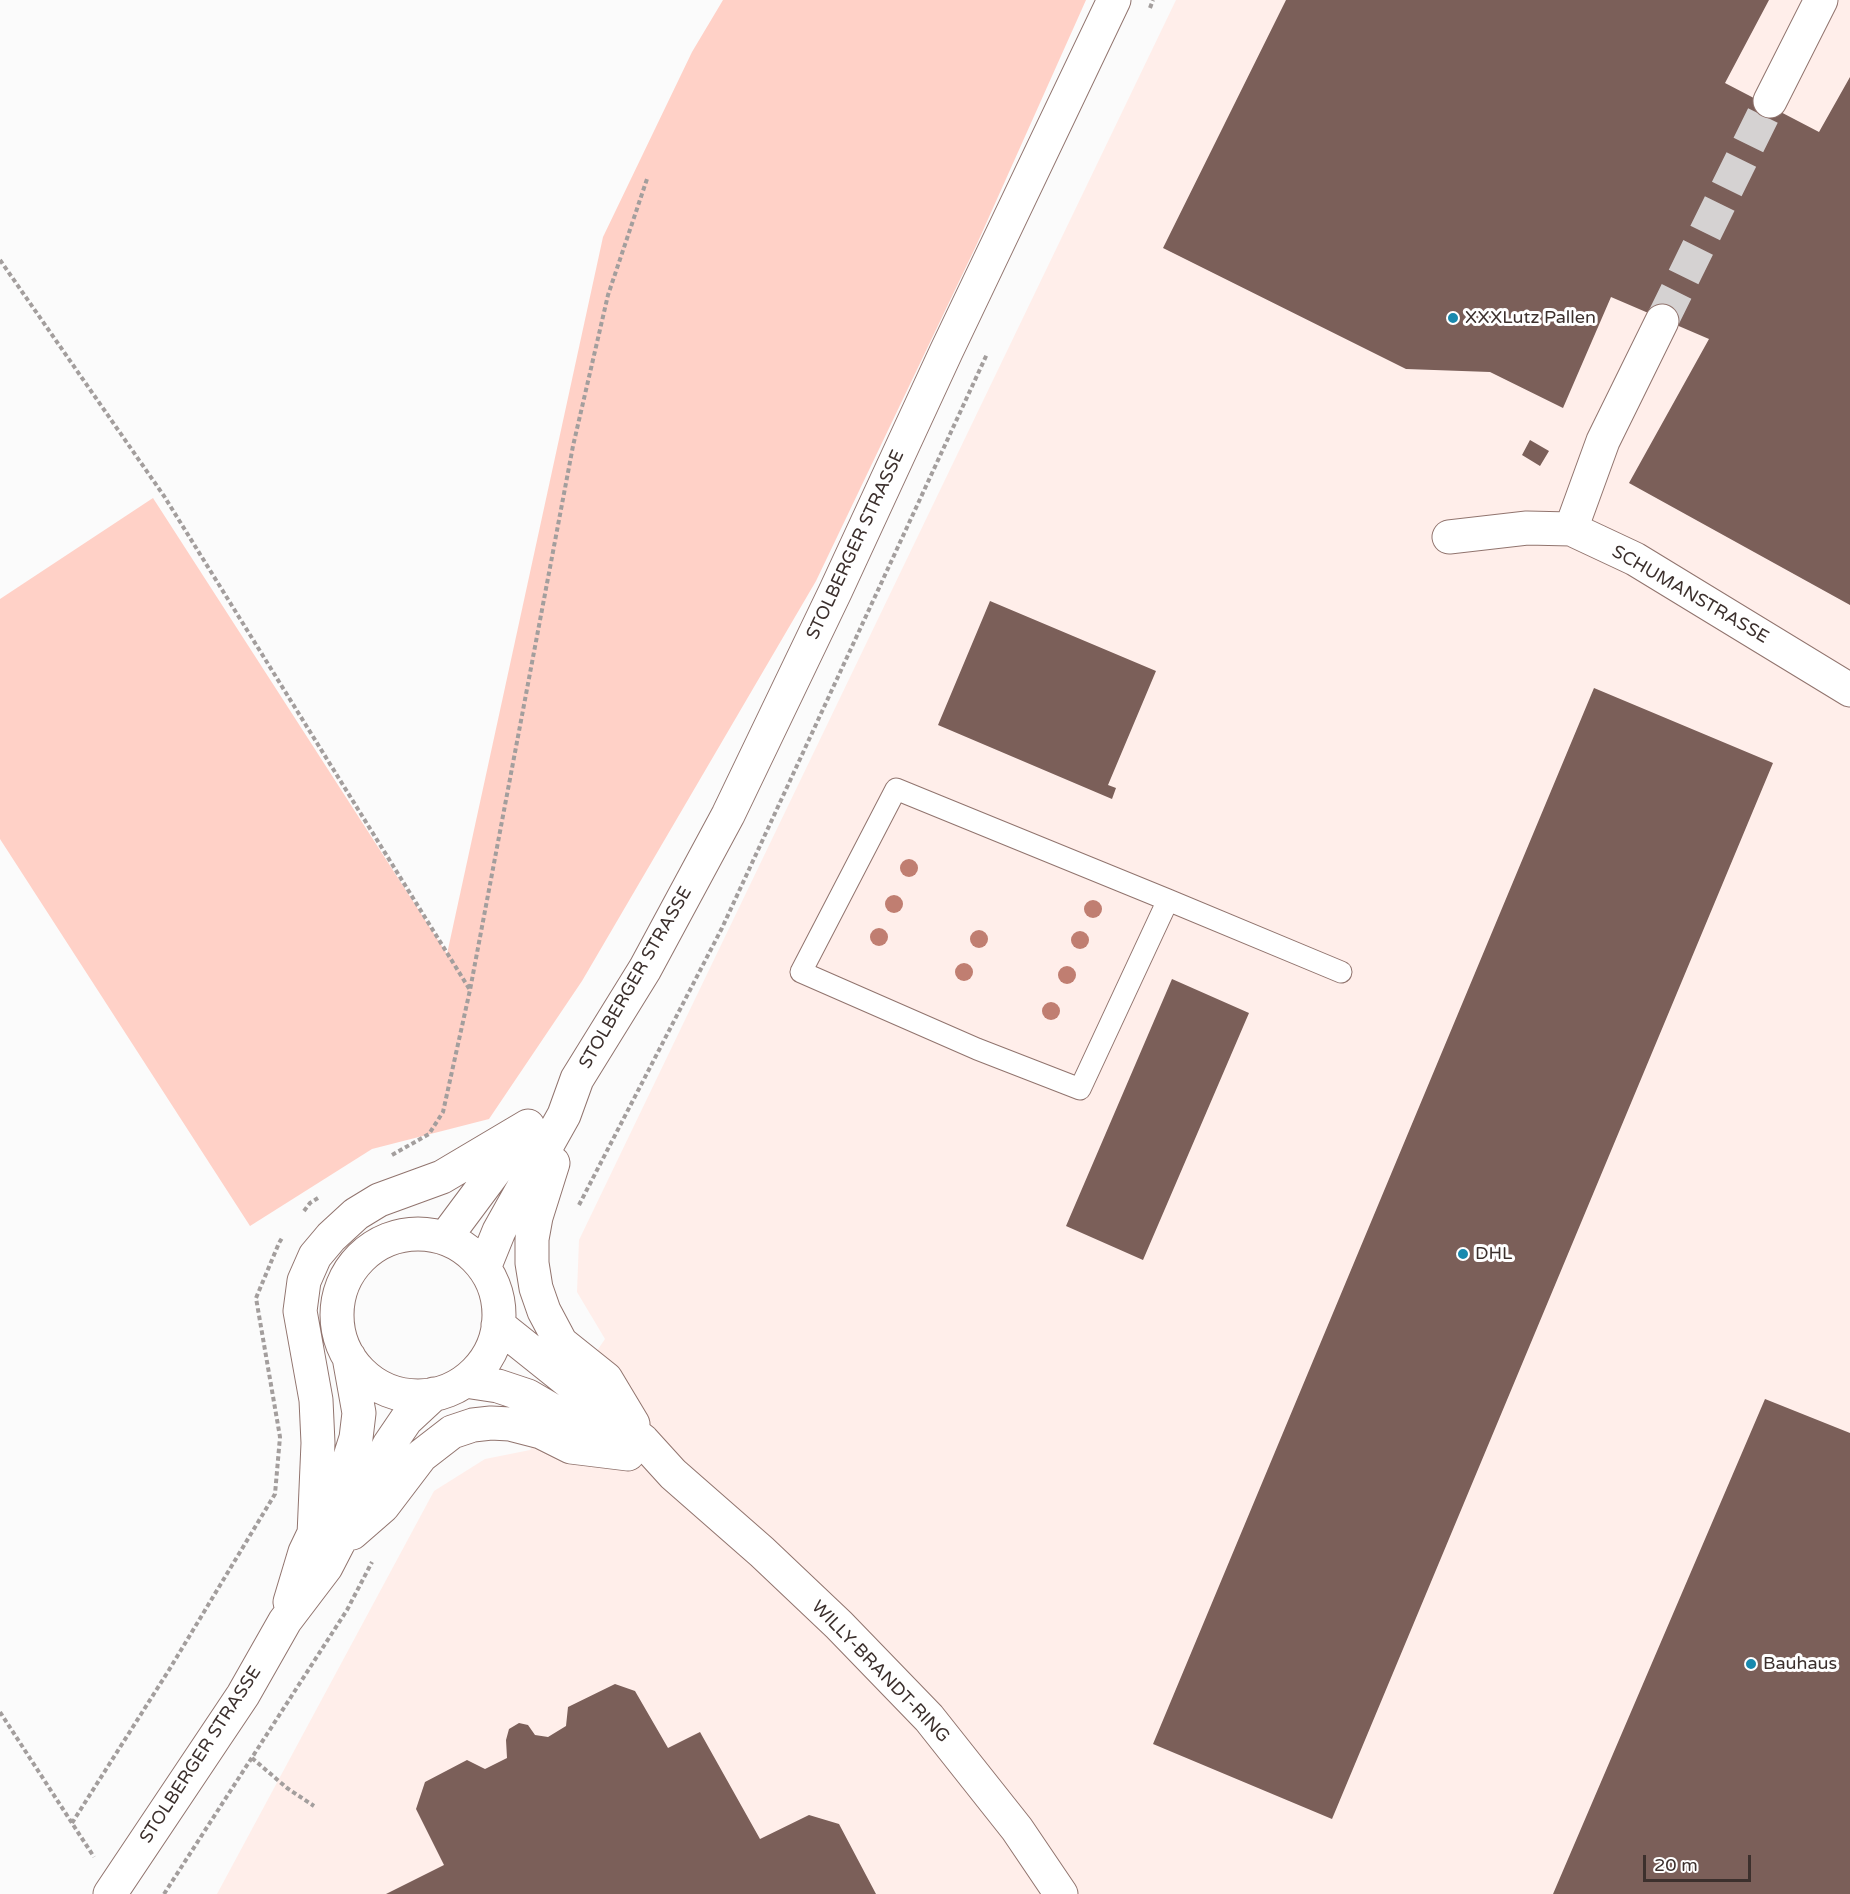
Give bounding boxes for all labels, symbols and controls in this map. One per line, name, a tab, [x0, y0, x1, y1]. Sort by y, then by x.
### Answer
place label: XXXLutz Pallen	[1465, 307, 1596, 329]
marker: XXXLutz Pallen	[1446, 311, 1460, 325]
street label: STOLBERGER STRASSE	[803, 447, 909, 643]
street label: SCHUMANSTRASSE	[1608, 541, 1772, 649]
street label: STOLBERGER STRASSE	[575, 883, 697, 1073]
place label: DHL	[1475, 1243, 1512, 1265]
marker: DHL	[1456, 1247, 1470, 1261]
street label: WILLY-BRANDT-RING	[806, 1596, 954, 1748]
place label: Bauhaus	[1763, 1653, 1837, 1675]
marker: Bauhaus	[1744, 1657, 1758, 1671]
street label: STOLBERGER STRASSE	[136, 1662, 266, 1848]
scale bar	[1646, 1843, 1754, 1881]
text: 20 m	[1654, 1854, 1698, 1876]

